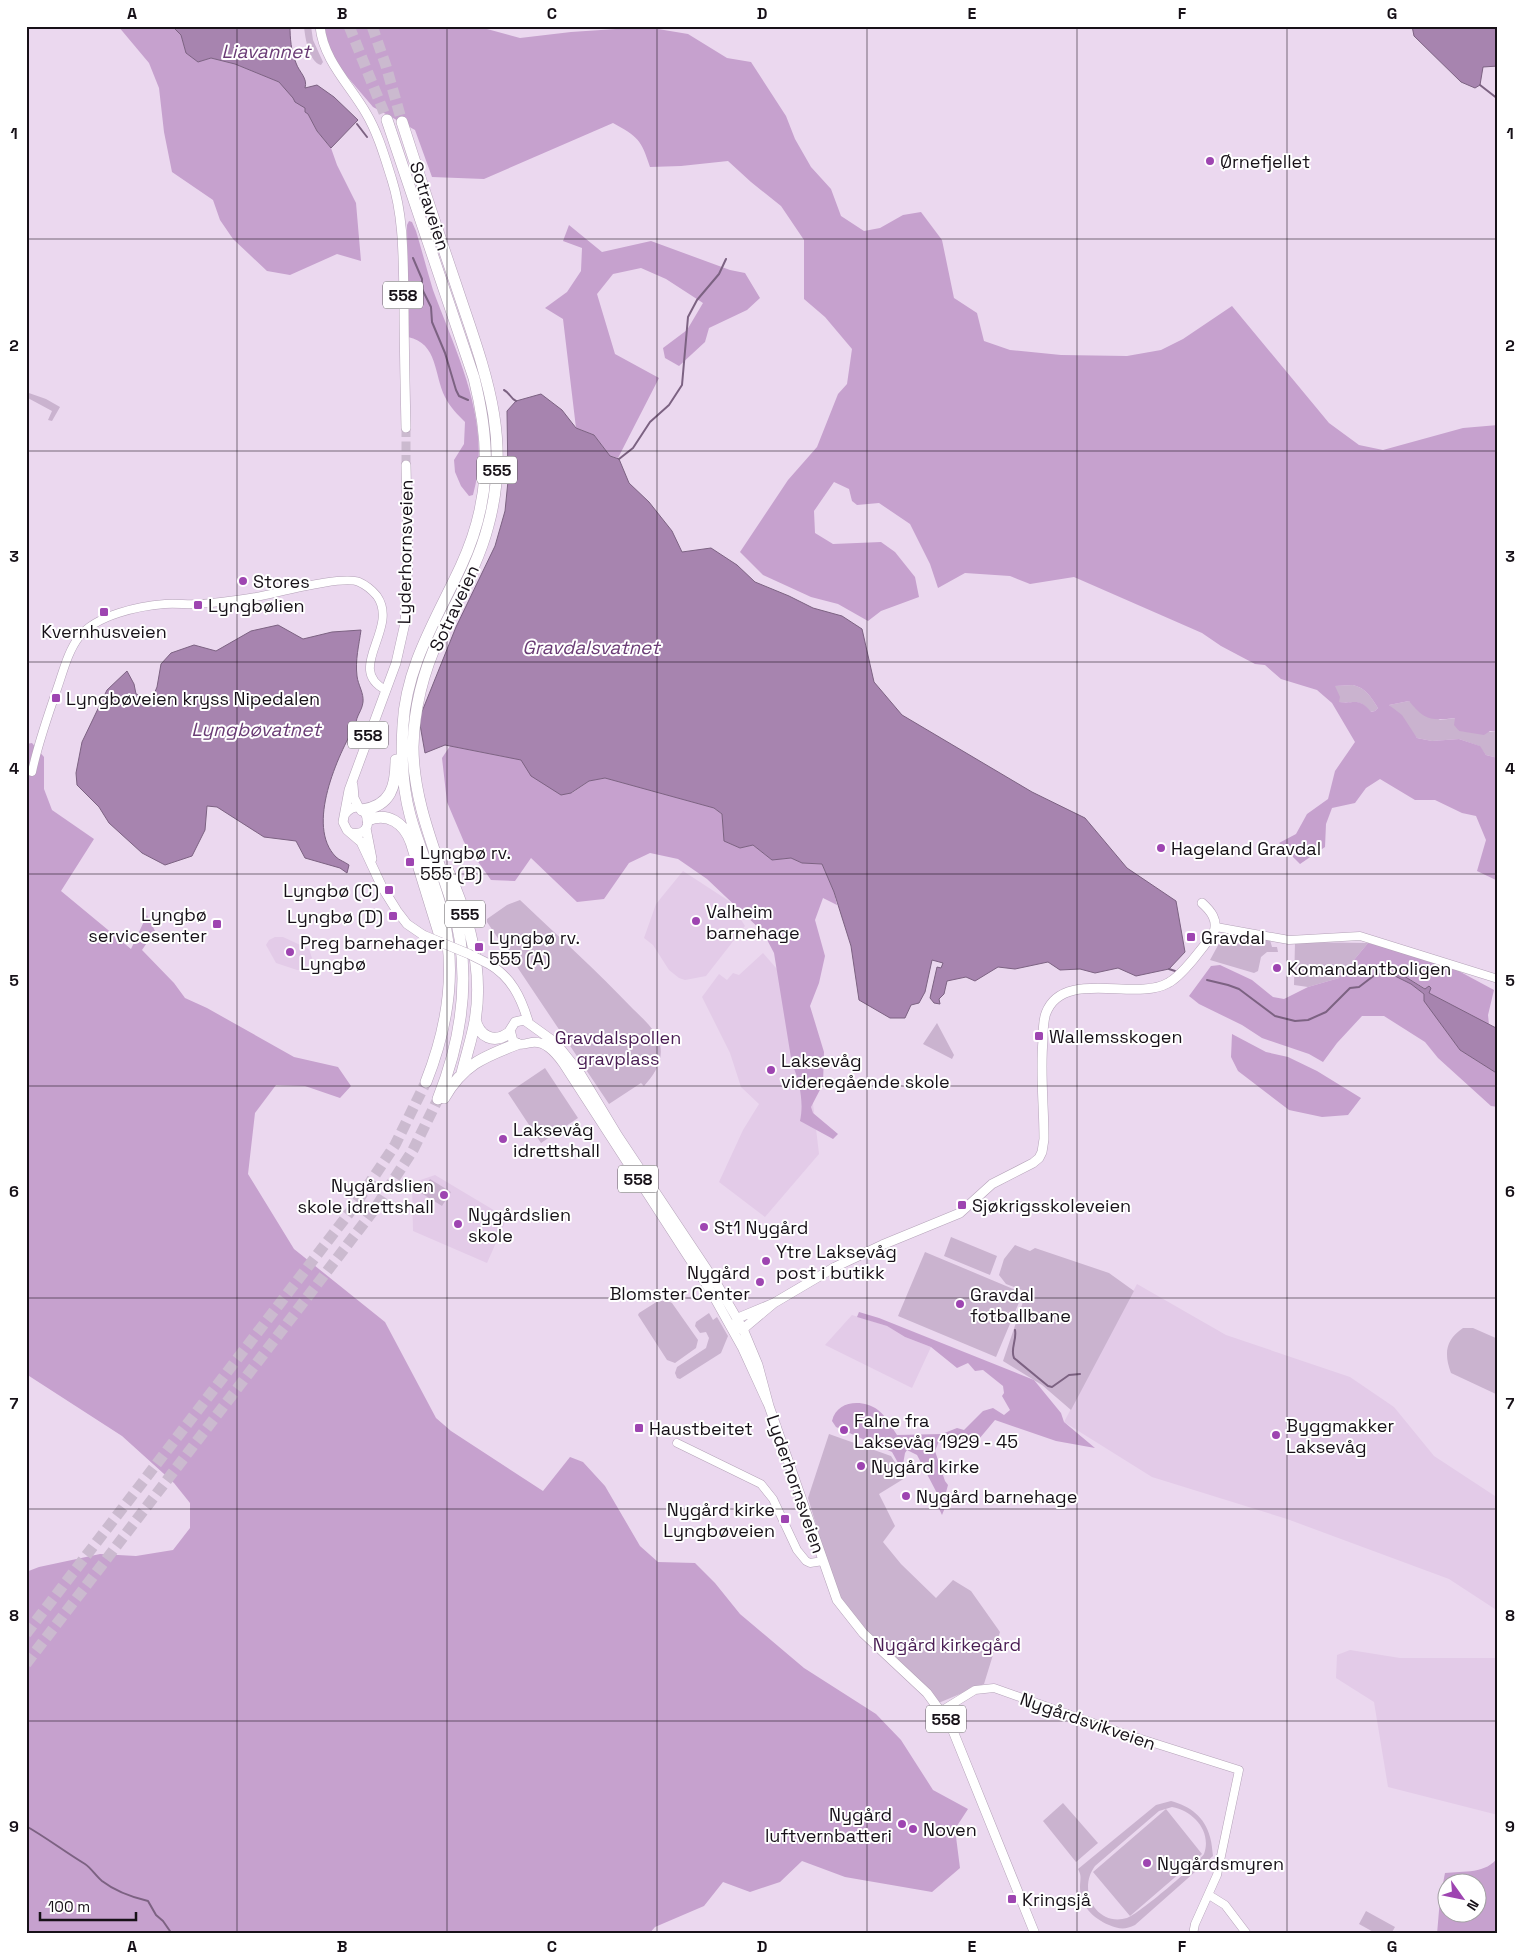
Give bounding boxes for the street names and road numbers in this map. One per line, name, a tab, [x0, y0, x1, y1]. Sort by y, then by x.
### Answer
street label: Sotraveien	[405, 158, 455, 254]
road number: 558	[383, 282, 423, 308]
road number: 555	[477, 456, 517, 484]
street label: Lyderhornsveien	[392, 479, 418, 625]
street label: Sotraveien	[424, 561, 484, 655]
road number: 558	[348, 722, 388, 748]
road number: 555	[445, 901, 485, 928]
road number: 558	[618, 1166, 658, 1192]
street label: Lyderhornsveien	[762, 1412, 830, 1556]
street label: Nygårdsvikveien	[1017, 1687, 1159, 1755]
road number: 558	[926, 1706, 966, 1732]

